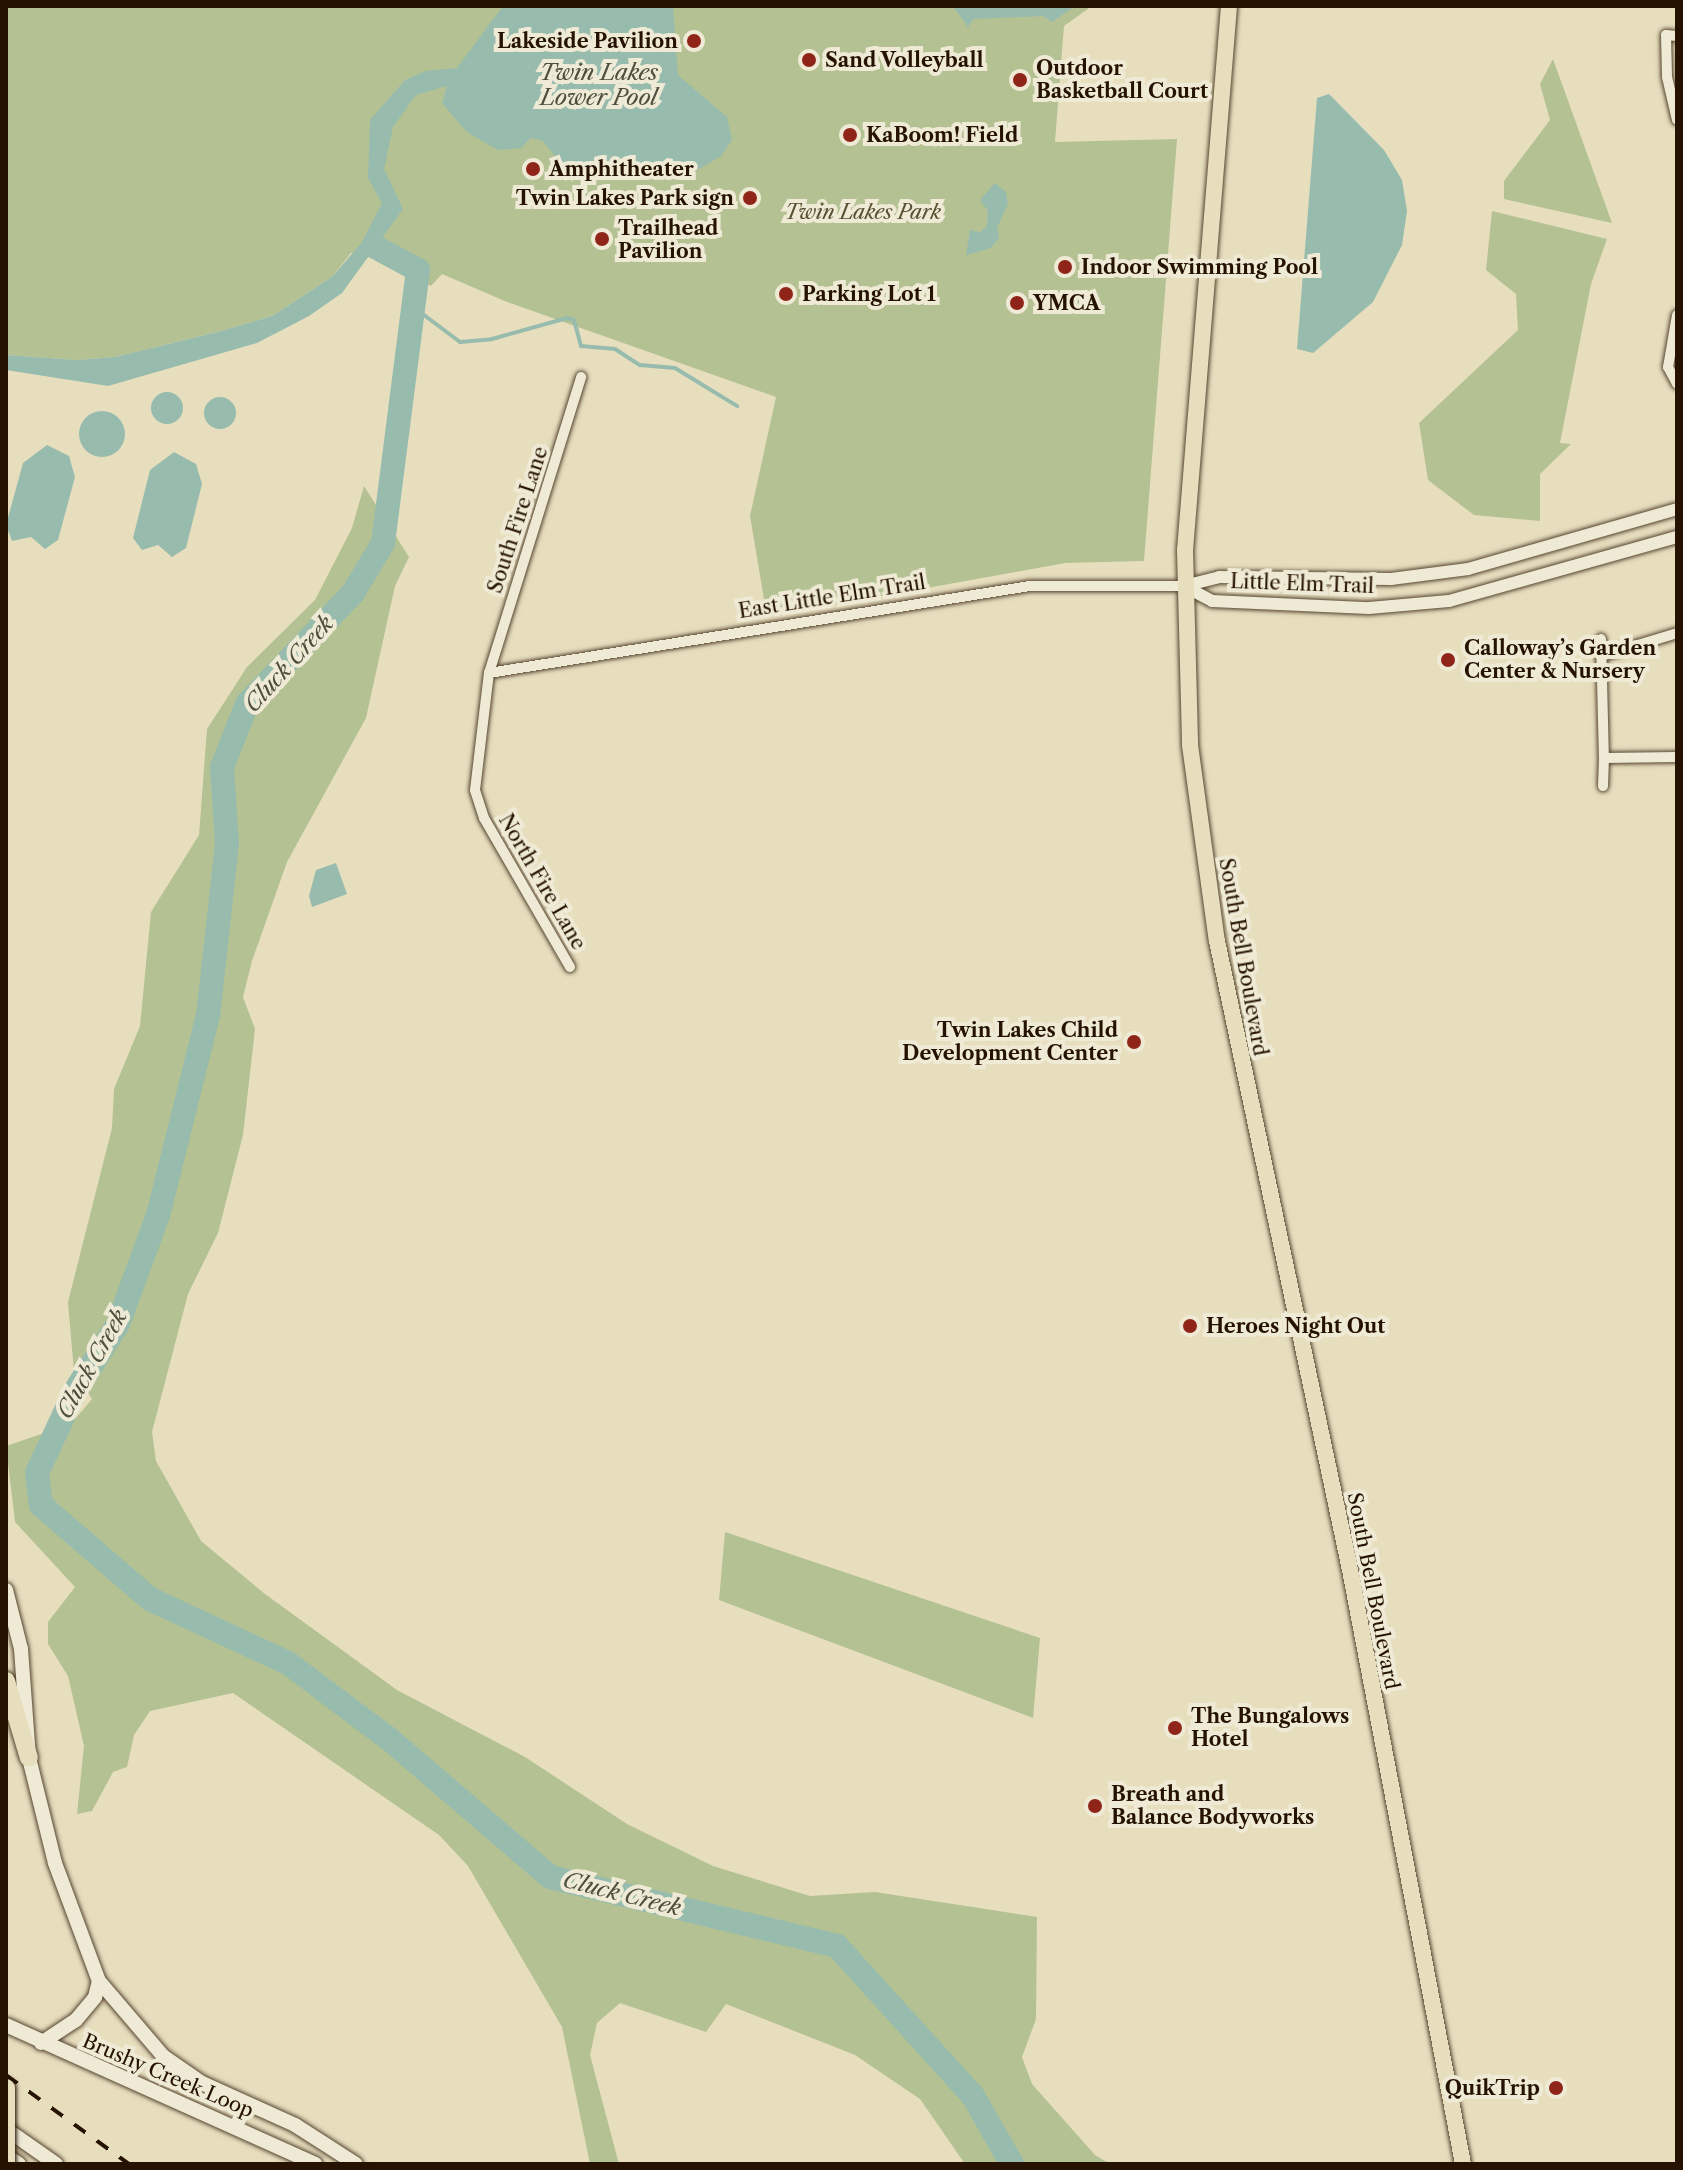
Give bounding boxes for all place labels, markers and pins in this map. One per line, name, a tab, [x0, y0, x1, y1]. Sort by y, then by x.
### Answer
place label: Lakeside Pavilion	[497, 29, 678, 53]
marker: Lakeside Pavilion	[685, 32, 703, 50]
place label: Sand Volleyball	[825, 48, 984, 72]
marker: Sand Volleyball	[800, 51, 818, 69]
place label: Outdoor Basketball Court	[1036, 56, 1208, 103]
marker: Outdoor Basketball Court	[1011, 71, 1029, 89]
place label: KaBoom! Field	[866, 123, 1018, 147]
marker: KaBoom! Field	[841, 126, 859, 144]
place label: Amphitheater	[549, 157, 694, 181]
marker: Amphitheater	[524, 160, 542, 178]
place label: Twin Lakes Park sign	[515, 186, 734, 210]
marker: Twin Lakes Park sign	[741, 189, 759, 207]
place label: Trailhead Pavilion	[618, 216, 718, 263]
marker: Trailhead Pavilion	[593, 230, 611, 248]
place label: Indoor Swimming Pool	[1081, 255, 1318, 279]
marker: Indoor Swimming Pool	[1056, 258, 1074, 276]
place label: Parking Lot 1	[802, 282, 936, 306]
marker: Parking Lot 1	[777, 285, 795, 303]
place label: YMCA	[1033, 291, 1100, 315]
marker: YMCA	[1008, 294, 1026, 312]
place label: Calloway’s Garden Center & Nursery	[1464, 636, 1656, 683]
marker: Calloway’s Garden Center & Nursery	[1439, 651, 1457, 669]
place label: Twin Lakes Child Development Center	[902, 1018, 1118, 1065]
marker: Twin Lakes Child Development Center	[1125, 1033, 1143, 1051]
place label: Heroes Night Out	[1206, 1314, 1385, 1338]
marker: Heroes Night Out	[1181, 1317, 1199, 1335]
place label: The Bungalows Hotel	[1191, 1704, 1349, 1751]
marker: The Bungalows Hotel	[1166, 1719, 1184, 1737]
place label: Breath and Balance Bodyworks	[1111, 1782, 1314, 1829]
marker: Breath and Balance Bodyworks	[1086, 1797, 1104, 1815]
place label: QuikTrip	[1445, 2076, 1540, 2100]
marker: QuikTrip	[1547, 2079, 1565, 2097]

